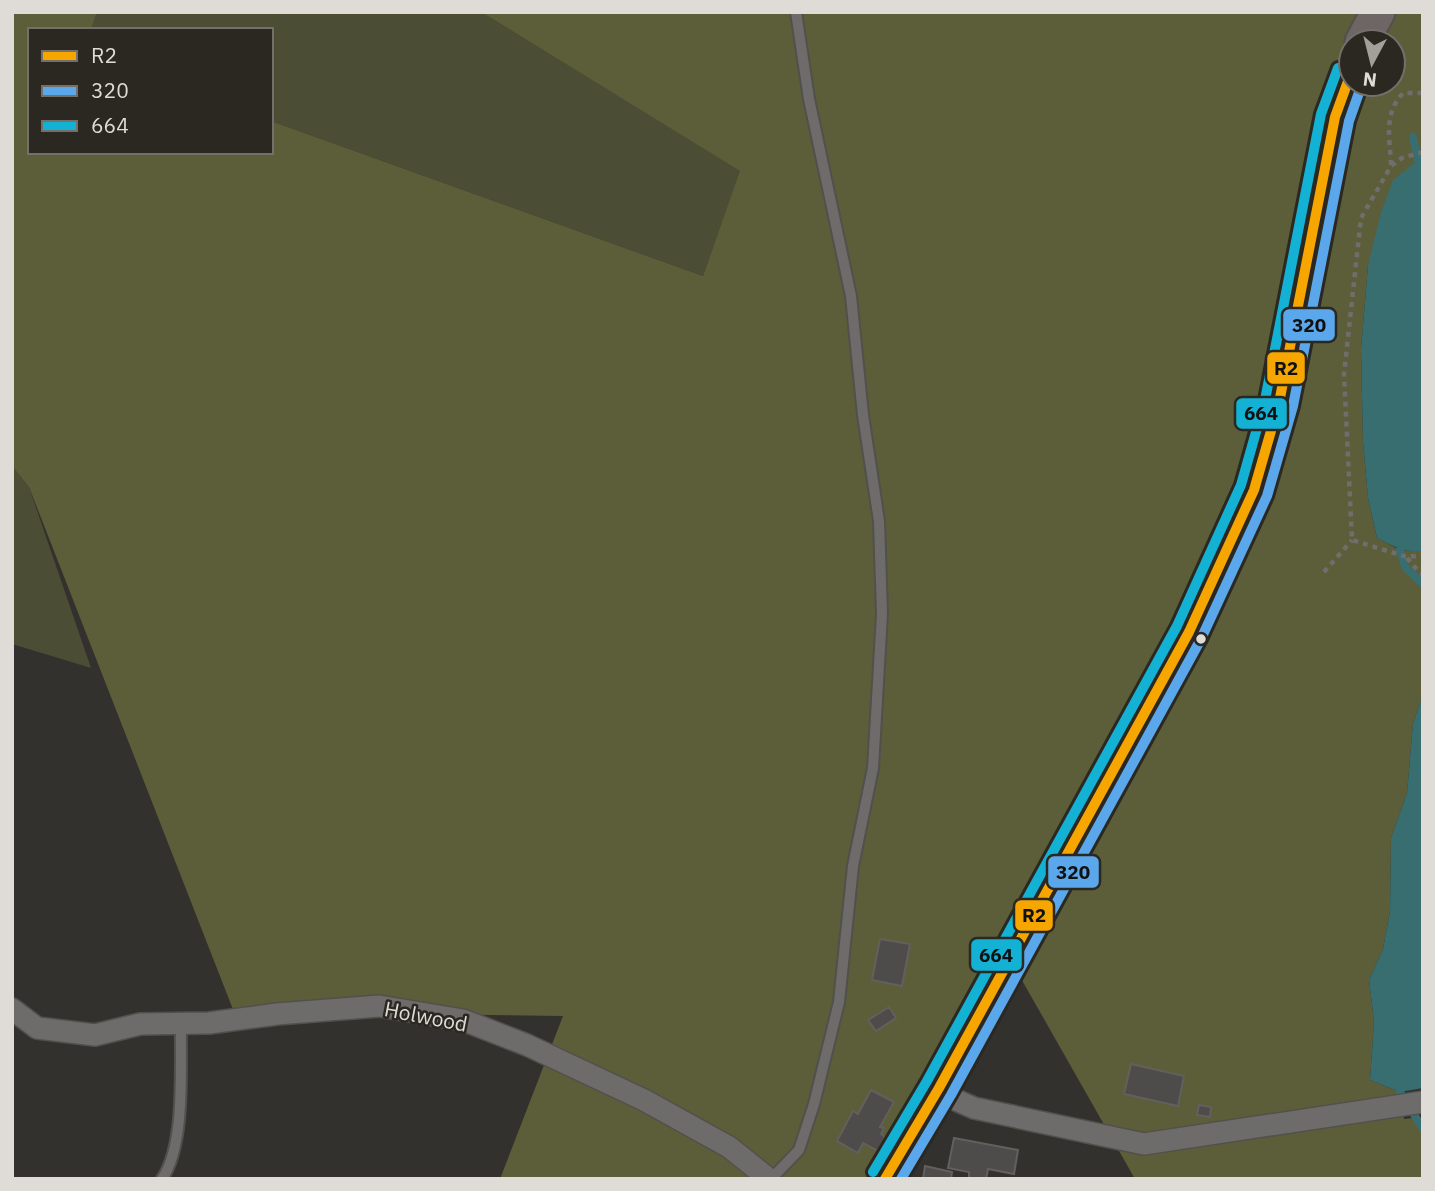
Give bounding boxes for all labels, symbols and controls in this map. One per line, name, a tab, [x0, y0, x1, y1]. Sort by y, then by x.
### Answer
legend	[28, 28, 273, 154]
north arrow	[1337, 28, 1407, 98]
text: R2	[91, 41, 117, 69]
text: N	[1362, 67, 1378, 93]
text: 320	[91, 76, 129, 104]
text: 664	[91, 111, 129, 139]
line badge: 320	[1282, 308, 1336, 342]
text: 320	[1292, 313, 1326, 337]
line badge: R2	[1266, 351, 1306, 385]
text: R2	[1274, 356, 1298, 380]
line badge: 664	[1235, 397, 1288, 430]
text: 664	[1244, 401, 1278, 425]
unlabelled marker	[1194, 632, 1208, 646]
line badge: 320	[1047, 855, 1100, 889]
text: 320	[1056, 860, 1090, 884]
line badge: R2	[1014, 899, 1054, 932]
text: R2	[1022, 903, 1046, 927]
line badge: 664	[970, 938, 1023, 972]
text: 664	[979, 943, 1013, 967]
street label: Holwood	[382, 994, 470, 1038]

